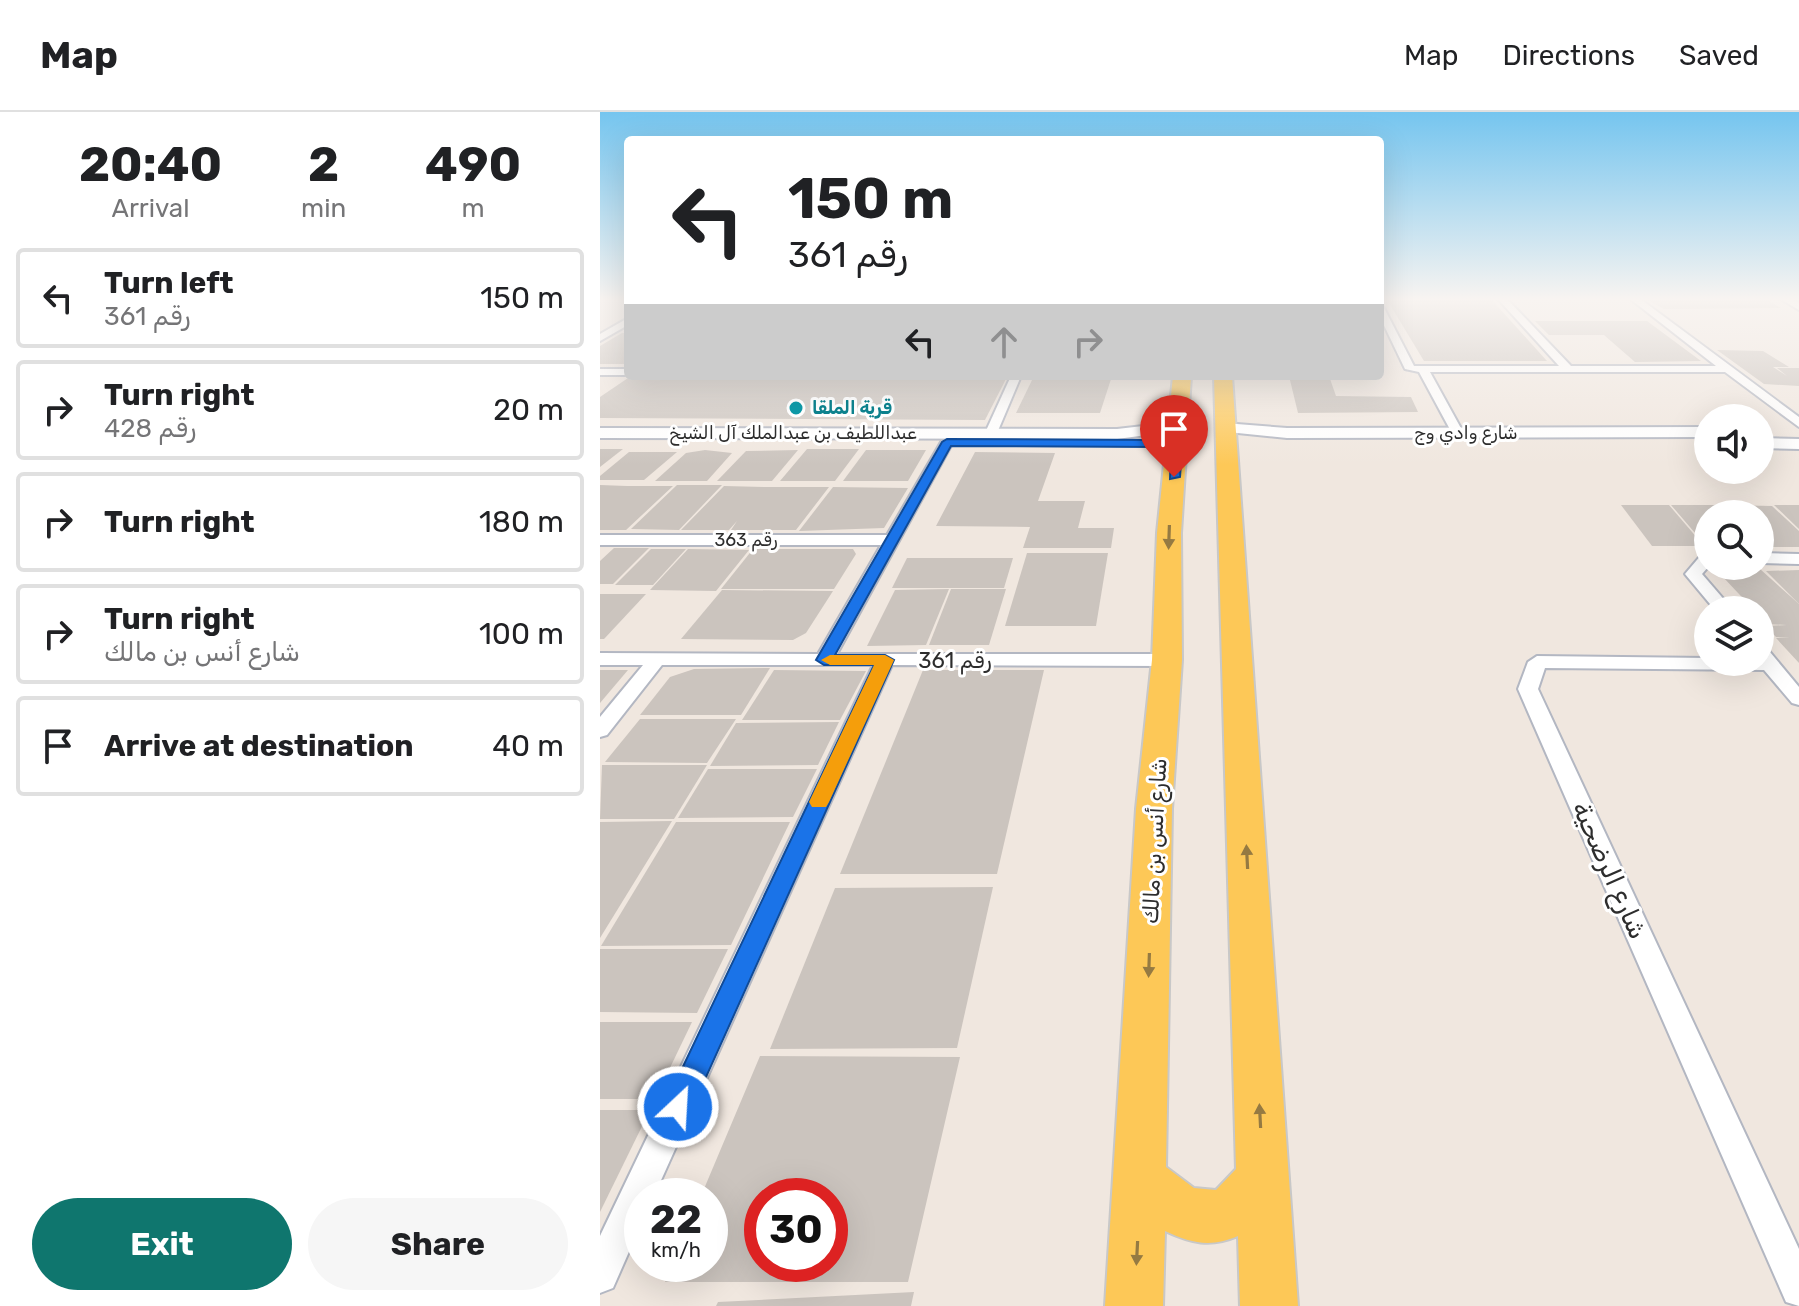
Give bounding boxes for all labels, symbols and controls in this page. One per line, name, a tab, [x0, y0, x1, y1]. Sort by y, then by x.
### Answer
text: Map	[40, 32, 118, 78]
text: Map	[1404, 39, 1458, 72]
text: Directions	[1502, 39, 1635, 72]
text: Saved	[1679, 39, 1759, 72]
text: 20:40	[79, 136, 222, 193]
text: 2	[308, 136, 339, 193]
text: 490	[425, 136, 521, 193]
text: 150 m	[788, 166, 953, 232]
icon: left	[656, 168, 760, 272]
text: Arrival	[112, 193, 190, 224]
text: min	[301, 193, 346, 224]
text: m	[462, 193, 485, 224]
text: رقم 361	[788, 233, 908, 276]
text: Turn left	[104, 265, 234, 301]
icon: left	[36, 276, 80, 320]
text: 150 m	[480, 280, 564, 316]
text: رقم 361	[104, 301, 191, 332]
icon: left	[898, 320, 942, 364]
icon: ahead	[982, 320, 1026, 364]
icon: right	[1066, 320, 1110, 364]
text: Turn right	[104, 377, 255, 413]
icon: right	[36, 388, 80, 432]
text: 20 m	[493, 392, 564, 428]
pin	[1140, 395, 1208, 477]
place label: قرية الملقا	[812, 397, 892, 419]
marker: قرية الملقا	[787, 399, 805, 417]
map controls	[1694, 404, 1774, 676]
button: sound	[1694, 404, 1774, 484]
icon: arrive	[1152, 407, 1196, 451]
text: رقم 428	[104, 413, 196, 444]
street label: عبداللطيف بن عبدالملك آل الشيخ	[669, 422, 917, 446]
street label: شارع وادي وج	[1414, 422, 1518, 445]
icon: right	[36, 500, 80, 544]
button: search	[1694, 500, 1774, 580]
text: Turn right	[104, 504, 255, 540]
text: 180 m	[479, 504, 564, 540]
one-way arrow	[1163, 525, 1176, 550]
street label: رقم 363	[714, 529, 778, 552]
button: layers	[1694, 596, 1774, 676]
text: Turn right	[104, 601, 255, 637]
icon: right	[36, 612, 80, 656]
text: 100 m	[479, 616, 564, 652]
text: شارع أنس بن مالك	[104, 637, 300, 668]
street label: رقم 361	[918, 647, 992, 675]
icon: arrive	[36, 724, 80, 768]
text: Arrive at destination	[104, 728, 414, 764]
text: 40 m	[492, 728, 564, 764]
street label: شارع أنس بن مالك	[1137, 757, 1174, 925]
street label: شارع الرضحية	[1564, 797, 1654, 945]
one-way arrow	[1240, 844, 1253, 869]
one-way arrow	[1142, 953, 1155, 978]
position arrow	[636, 1065, 720, 1149]
one-way arrow	[1254, 1103, 1267, 1128]
speed limit sign: 30	[744, 1178, 848, 1282]
text: 22	[650, 1196, 702, 1243]
button: Exit	[32, 1198, 292, 1290]
button: Share	[308, 1198, 568, 1290]
text: km/h	[651, 1238, 701, 1262]
one-way arrow	[1131, 1240, 1144, 1266]

